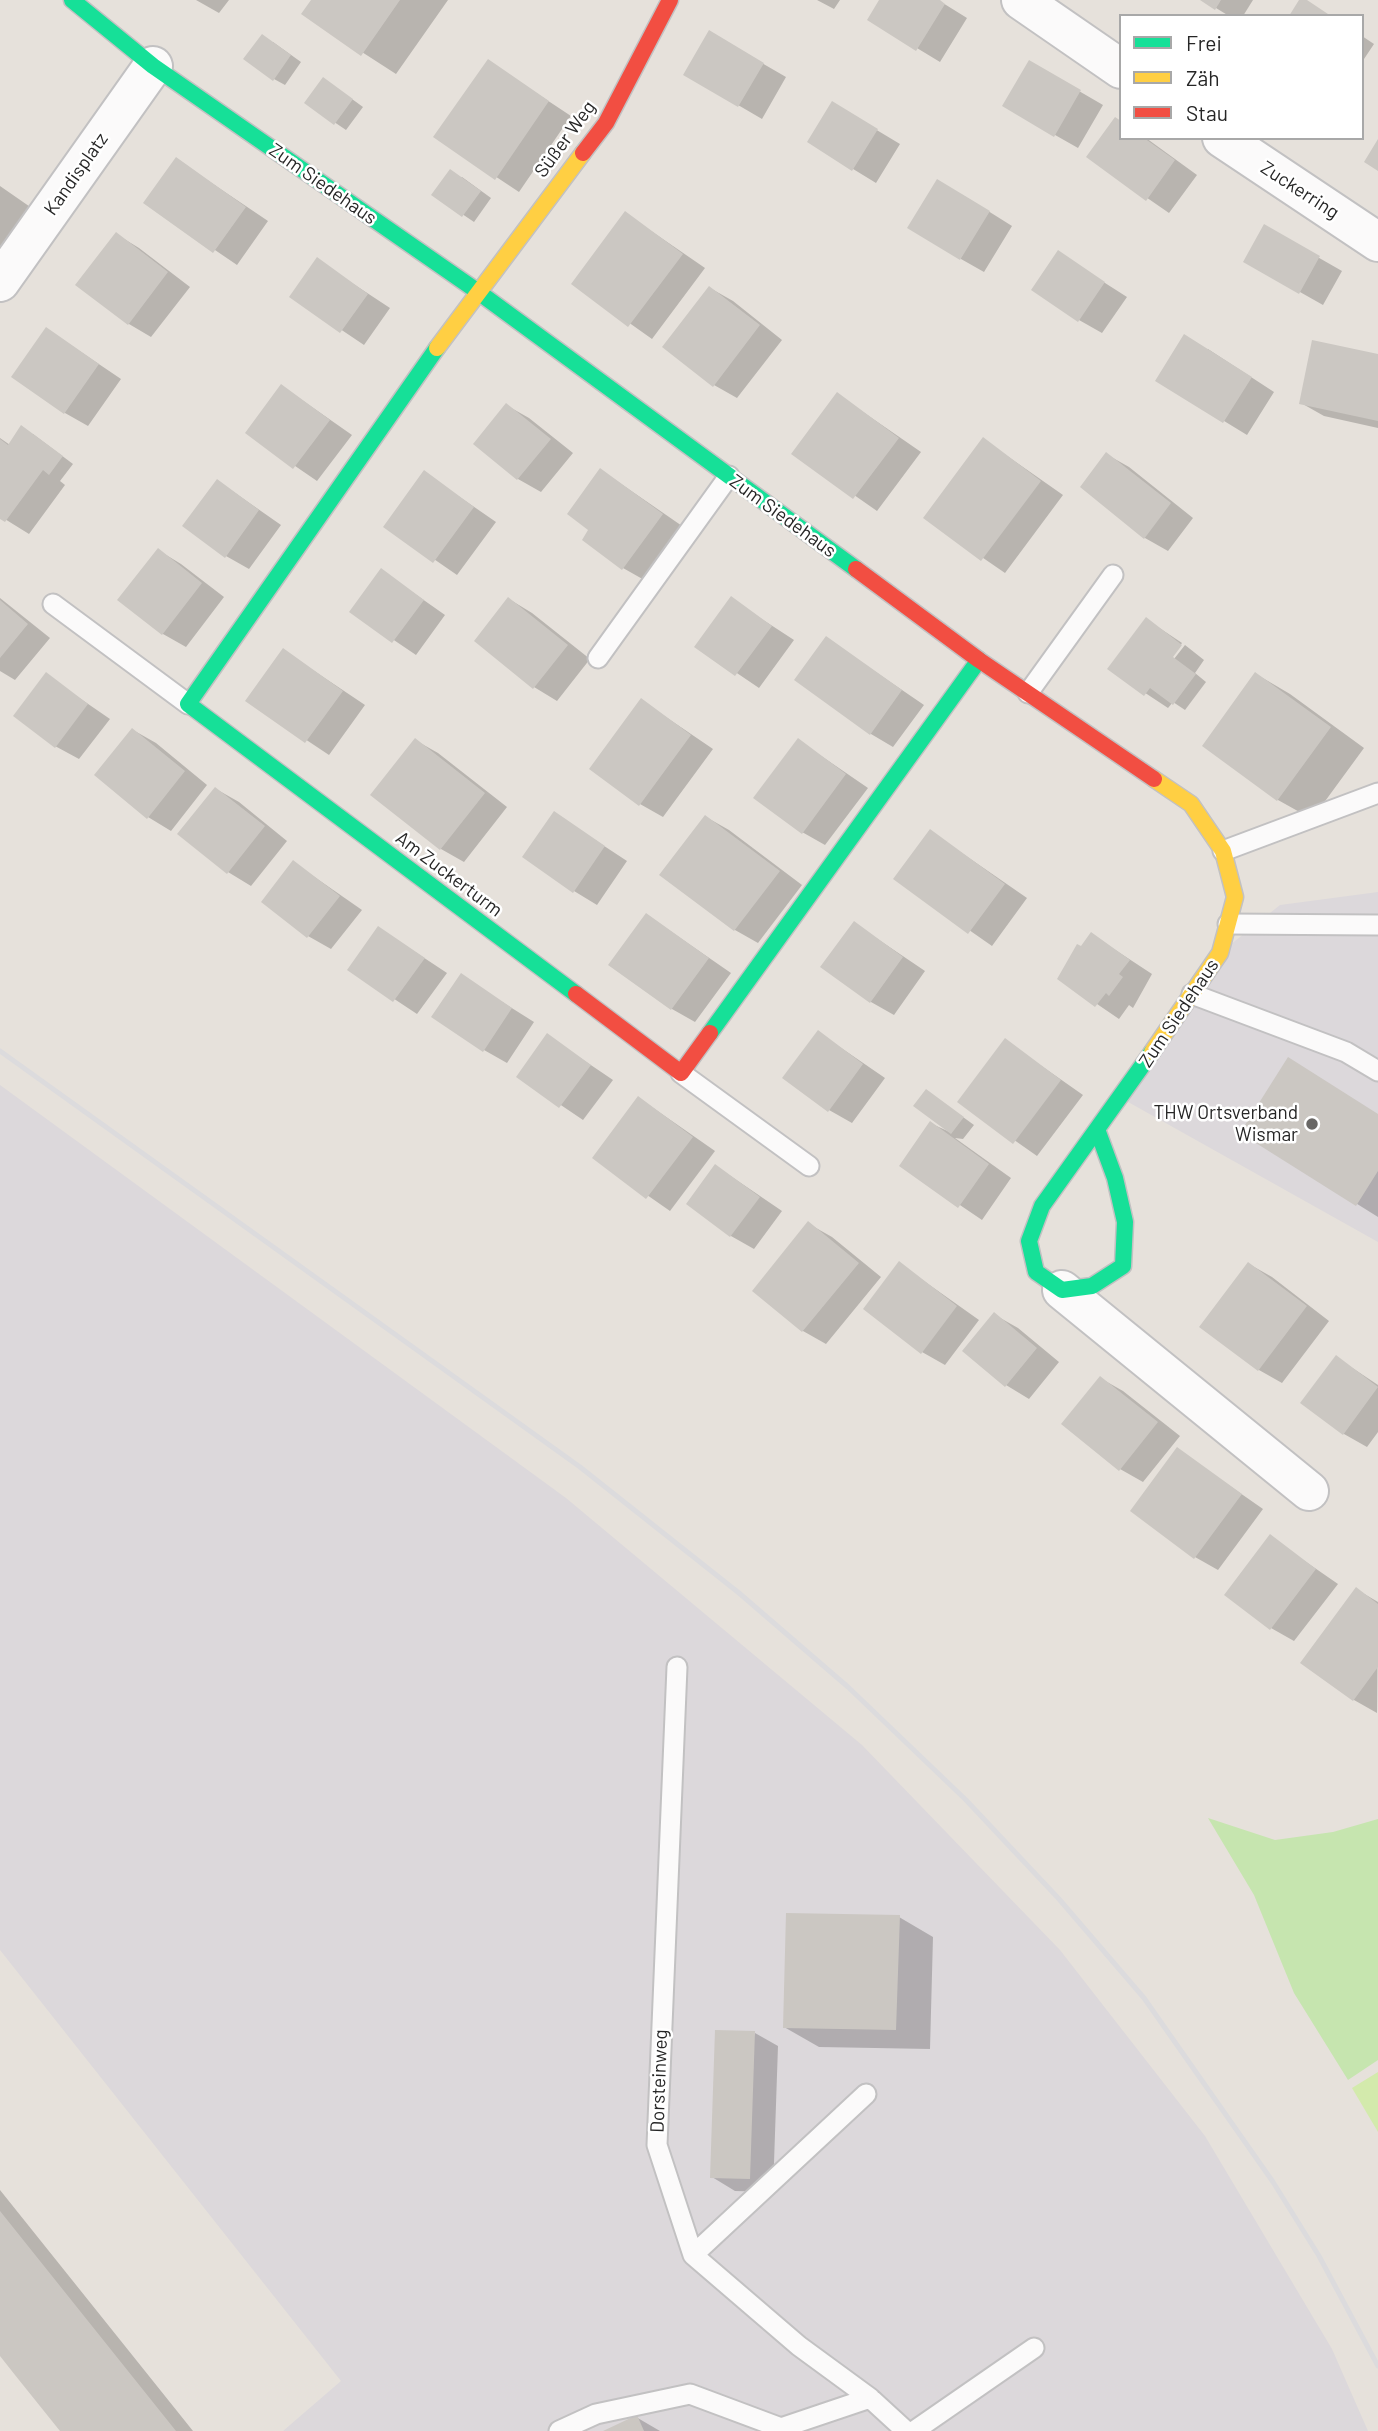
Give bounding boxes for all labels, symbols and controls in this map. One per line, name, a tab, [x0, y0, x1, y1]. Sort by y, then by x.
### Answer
legend	[1119, 14, 1364, 140]
text: Frei	[1186, 30, 1222, 55]
text: Zäh	[1186, 65, 1220, 90]
street label: Süßer Weg	[530, 96, 600, 182]
text: Stau	[1186, 100, 1228, 125]
street label: Kandisplatz	[39, 128, 113, 220]
street label: Zum Siedehaus	[265, 139, 381, 229]
street label: Zuckerring	[1257, 156, 1343, 224]
street label: Zum Siedehaus	[725, 470, 841, 562]
street label: Am Zuckerturm	[391, 826, 507, 922]
street label: Zum Siedehaus	[1134, 954, 1224, 1072]
place label: THW Ortsverband Wismar	[1154, 1102, 1298, 1146]
marker: THW Ortsverband Wismar	[1304, 1116, 1320, 1132]
street label: Dorsteinweg	[646, 2029, 672, 2133]

